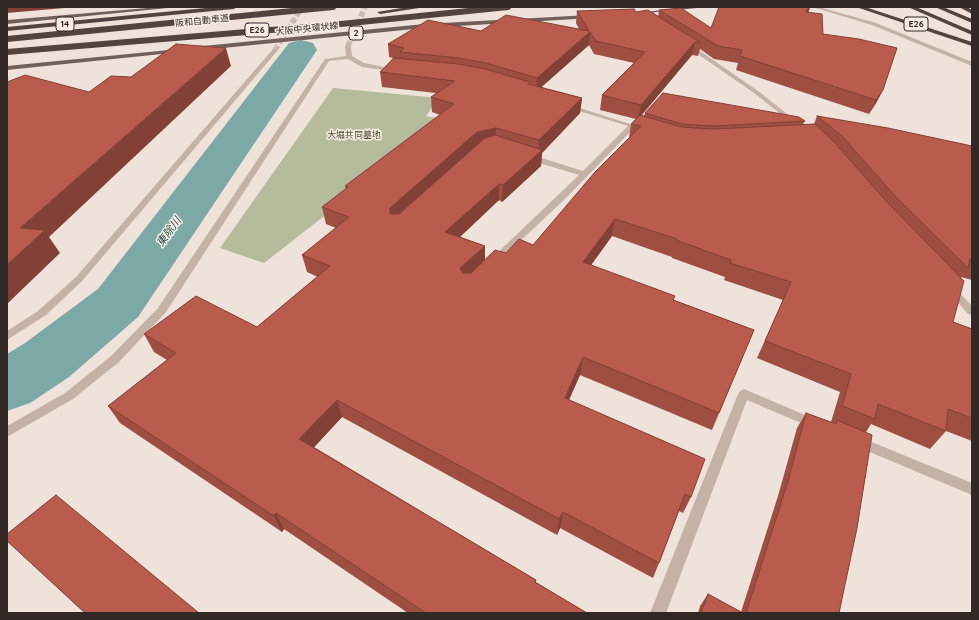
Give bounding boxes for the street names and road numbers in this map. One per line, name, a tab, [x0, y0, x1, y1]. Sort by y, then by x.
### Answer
street label: 阪和自動車道	[175, 13, 229, 29]
road number: 14	[56, 17, 74, 31]
road number: E26	[904, 17, 928, 31]
street label: 大阪中央環状線	[275, 20, 339, 38]
road number: E26	[245, 23, 269, 37]
road number: 2	[349, 26, 363, 40]

